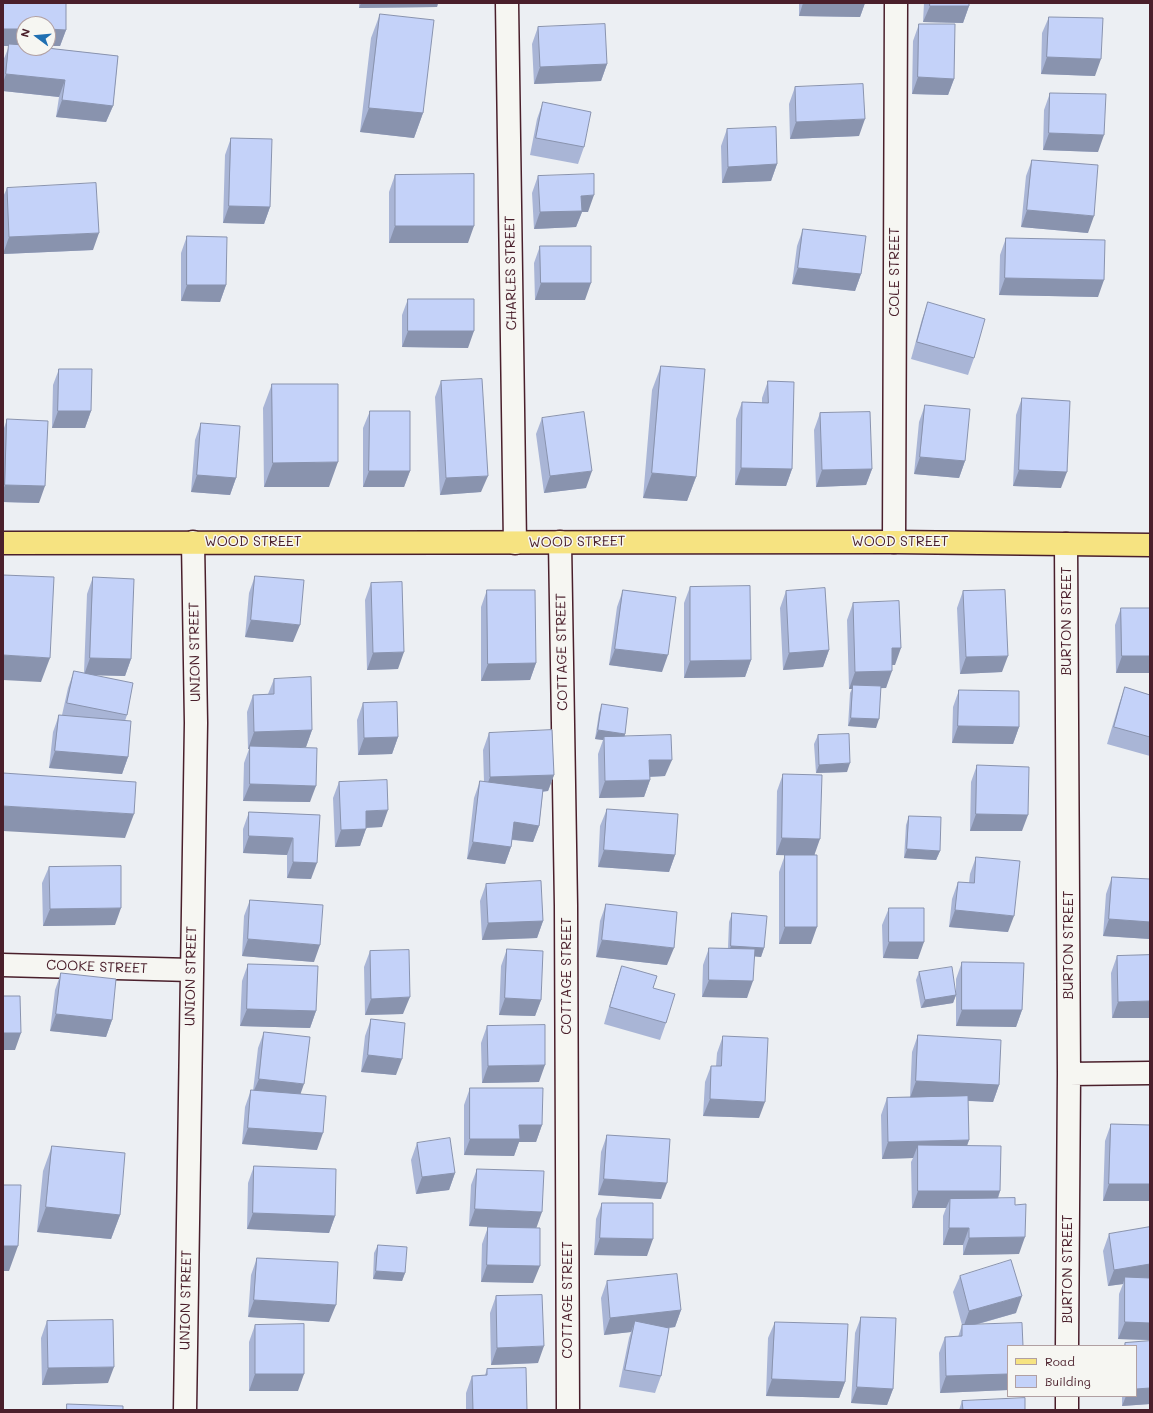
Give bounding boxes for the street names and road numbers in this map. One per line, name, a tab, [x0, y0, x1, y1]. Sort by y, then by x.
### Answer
street label: CHARLES STREET	[502, 215, 520, 331]
street label: COLE STREET	[887, 227, 903, 317]
street label: WOOD STREET	[528, 533, 626, 551]
street label: WOOD STREET	[204, 534, 302, 550]
street label: WOOD STREET	[851, 534, 949, 550]
street label: BURTON STREET	[1059, 566, 1075, 676]
street label: COTTAGE STREET	[553, 593, 571, 711]
street label: UNION STREET	[186, 602, 204, 702]
street label: BURTON STREET	[1061, 890, 1077, 1000]
street label: COTTAGE STREET	[559, 917, 575, 1035]
street label: UNION STREET	[182, 926, 200, 1026]
street label: COOKE STREET	[46, 957, 148, 977]
street label: BURTON STREET	[1060, 1214, 1076, 1324]
street label: COTTAGE STREET	[560, 1241, 576, 1359]
street label: UNION STREET	[177, 1250, 195, 1350]

